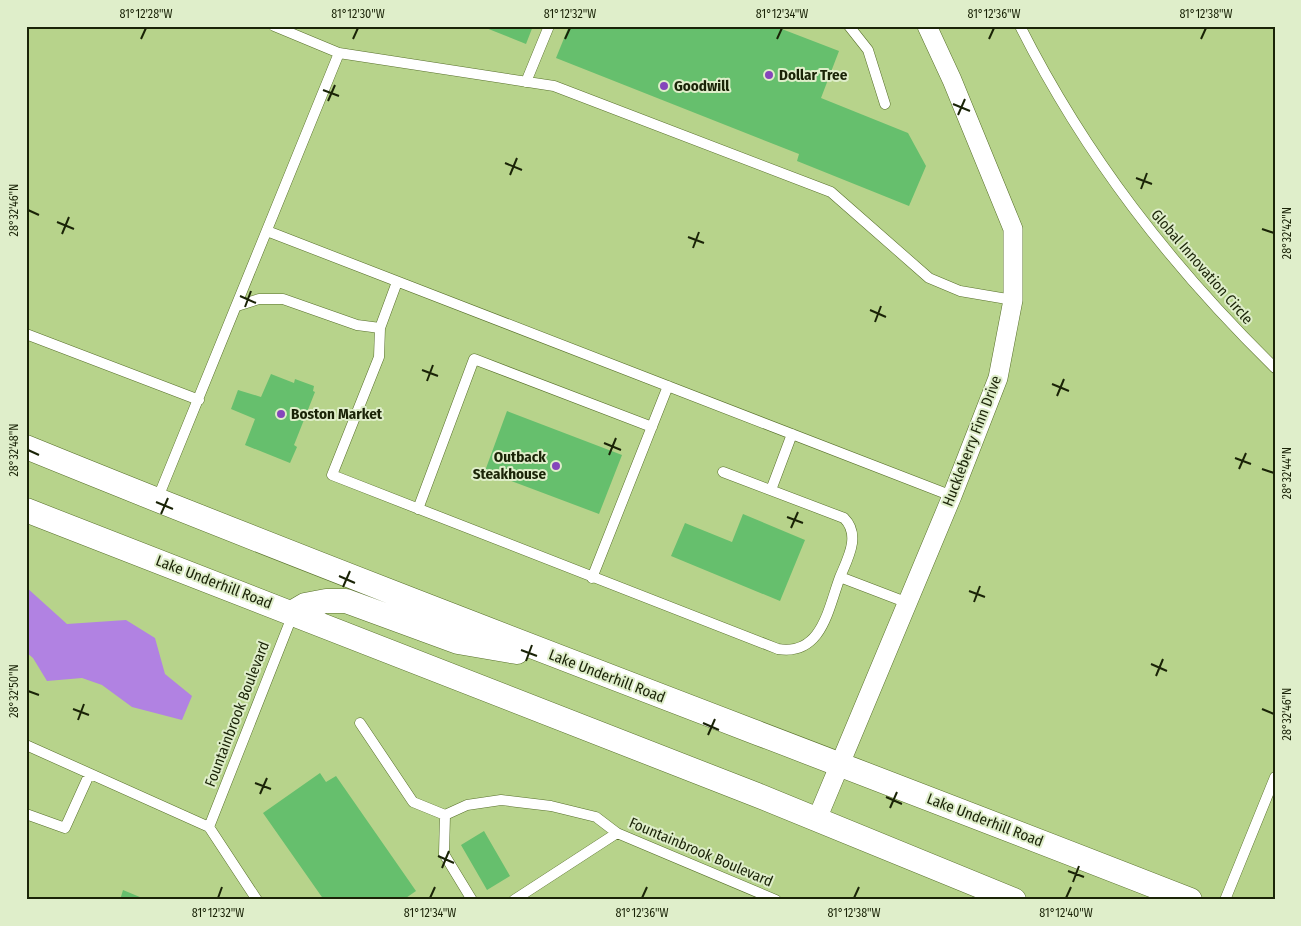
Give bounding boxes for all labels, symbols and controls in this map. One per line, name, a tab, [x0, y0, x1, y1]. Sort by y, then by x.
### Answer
text: 81°12'28"W	[119, 7, 173, 21]
text: 81°12'30"W	[331, 7, 385, 21]
text: 81°12'32"W	[544, 7, 596, 21]
text: 81°12'34"W	[756, 7, 808, 21]
text: 81°12'36"W	[967, 7, 1021, 21]
text: 81°12'38"W	[1179, 7, 1233, 21]
place label: Dollar Tree	[779, 66, 848, 84]
marker: Dollar Tree	[763, 69, 775, 81]
place label: Goodwill	[674, 77, 730, 95]
marker: Goodwill	[658, 80, 670, 92]
text: 28°32'46"N	[7, 184, 21, 236]
street label: Global Innovation Circle	[1147, 206, 1257, 328]
text: 28°32'42"N	[1280, 207, 1294, 259]
street label: Huckleberry Finn Drive	[939, 373, 1005, 509]
place label: Boston Market	[291, 405, 383, 423]
marker: Boston Market	[275, 408, 287, 420]
text: 28°32'48"N	[7, 424, 21, 476]
text: 28°32'44"N	[1280, 447, 1294, 499]
place label: Outback Steakhouse	[473, 448, 546, 483]
marker: Outback Steakhouse	[550, 460, 562, 472]
street label: Lake Underhill Road	[153, 551, 275, 613]
street label: Fountainbrook Boulevard	[201, 639, 273, 789]
street label: Lake Underhill Road	[546, 645, 668, 707]
text: 28°32'50"N	[7, 664, 21, 718]
text: 28°32'46"N	[1280, 688, 1294, 740]
street label: Lake Underhill Road	[924, 789, 1046, 851]
street label: Fountainbrook Boulevard	[626, 814, 776, 890]
text: 81°12'32"W	[192, 906, 244, 920]
text: 81°12'34"W	[404, 906, 456, 920]
text: 81°12'36"W	[615, 906, 669, 920]
text: 81°12'38"W	[827, 906, 881, 920]
text: 81°12'40"W	[1039, 906, 1093, 920]

